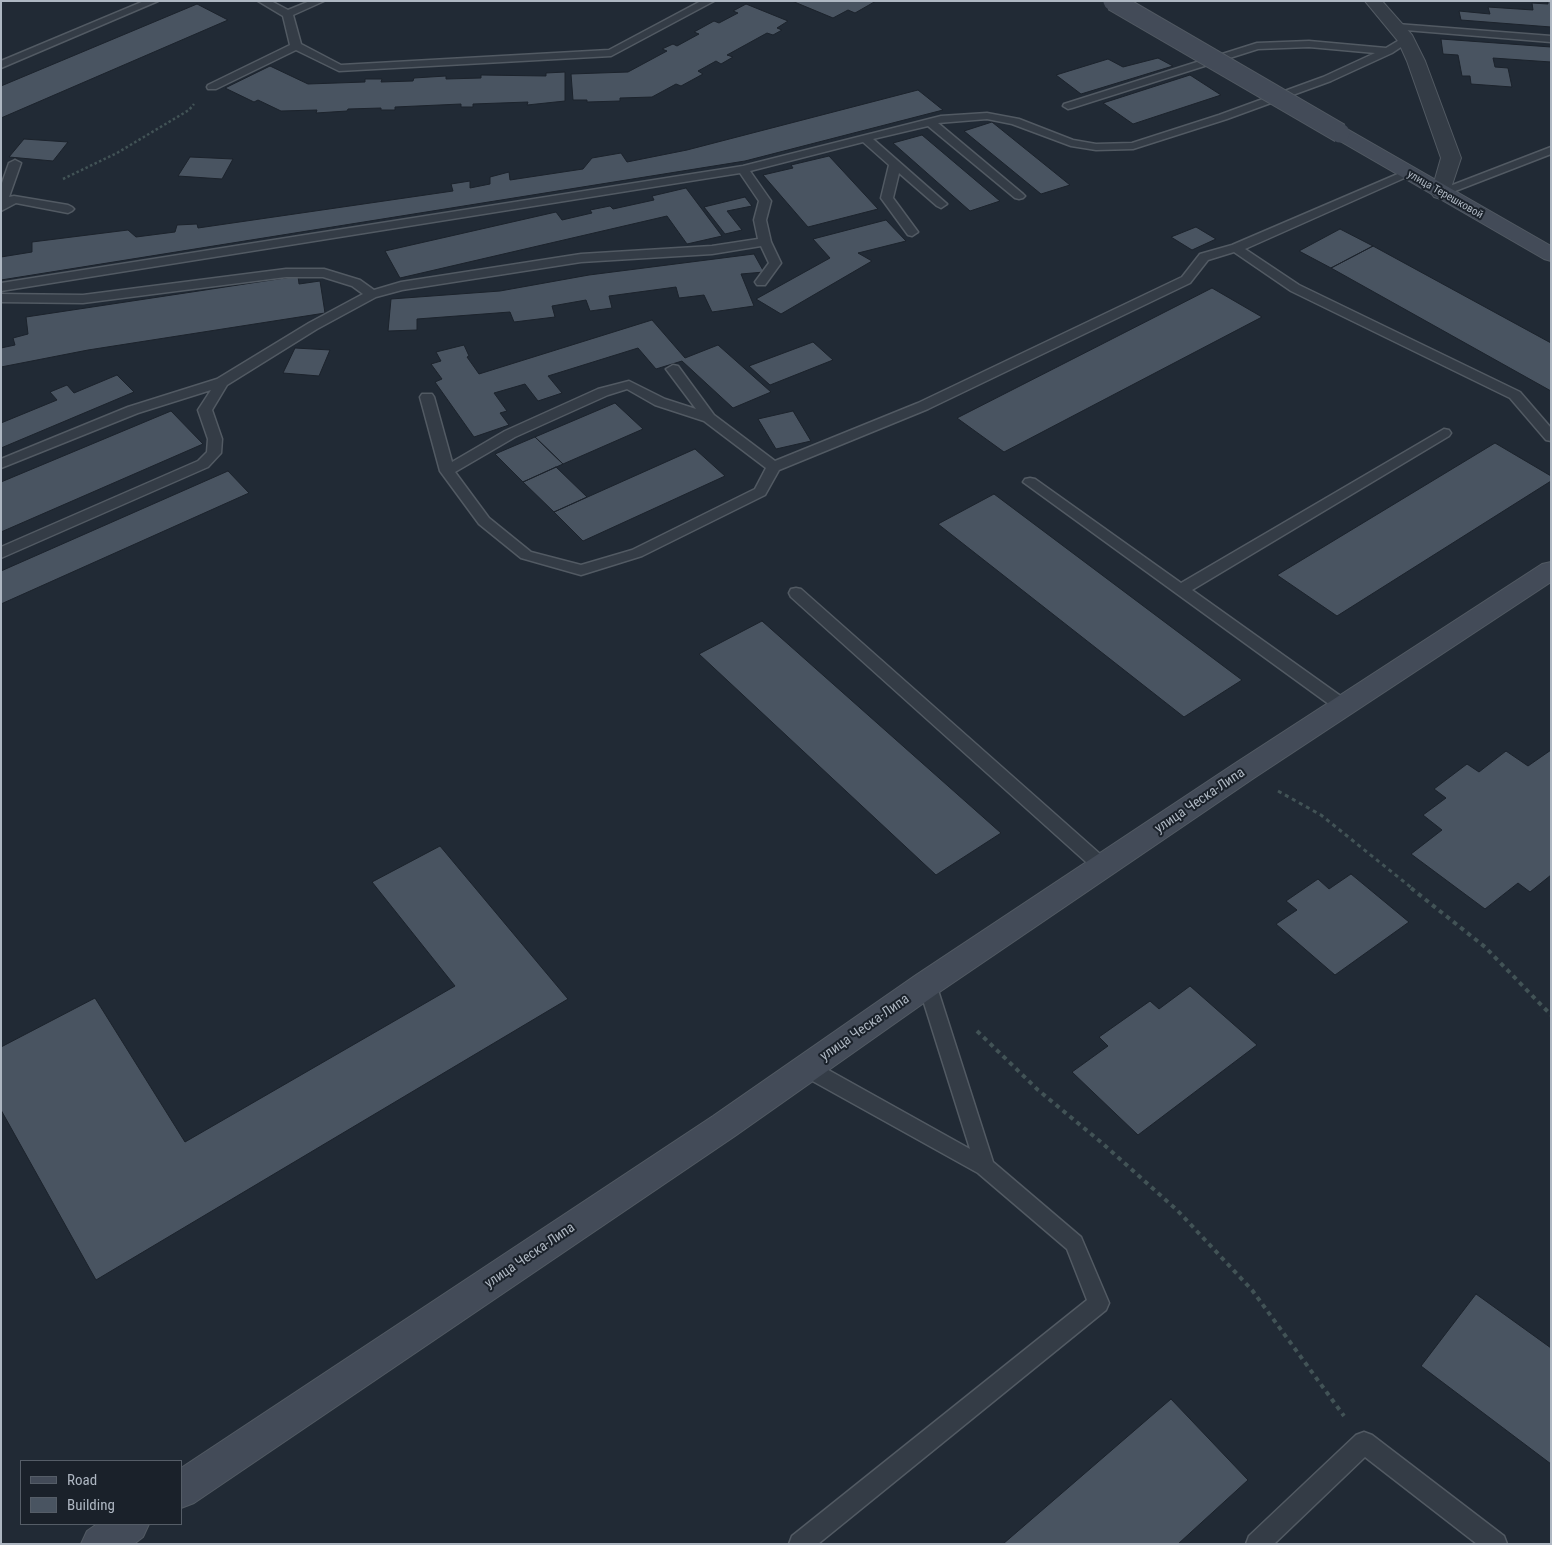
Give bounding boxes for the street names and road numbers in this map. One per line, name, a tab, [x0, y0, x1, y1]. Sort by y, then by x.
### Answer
street label: улица Терешковой	[1405, 168, 1485, 222]
street label: улица Ческа-Липа	[1152, 765, 1248, 837]
street label: улица Ческа-Липа	[817, 991, 913, 1065]
street label: улица Ческа-Липа	[482, 1220, 578, 1292]

